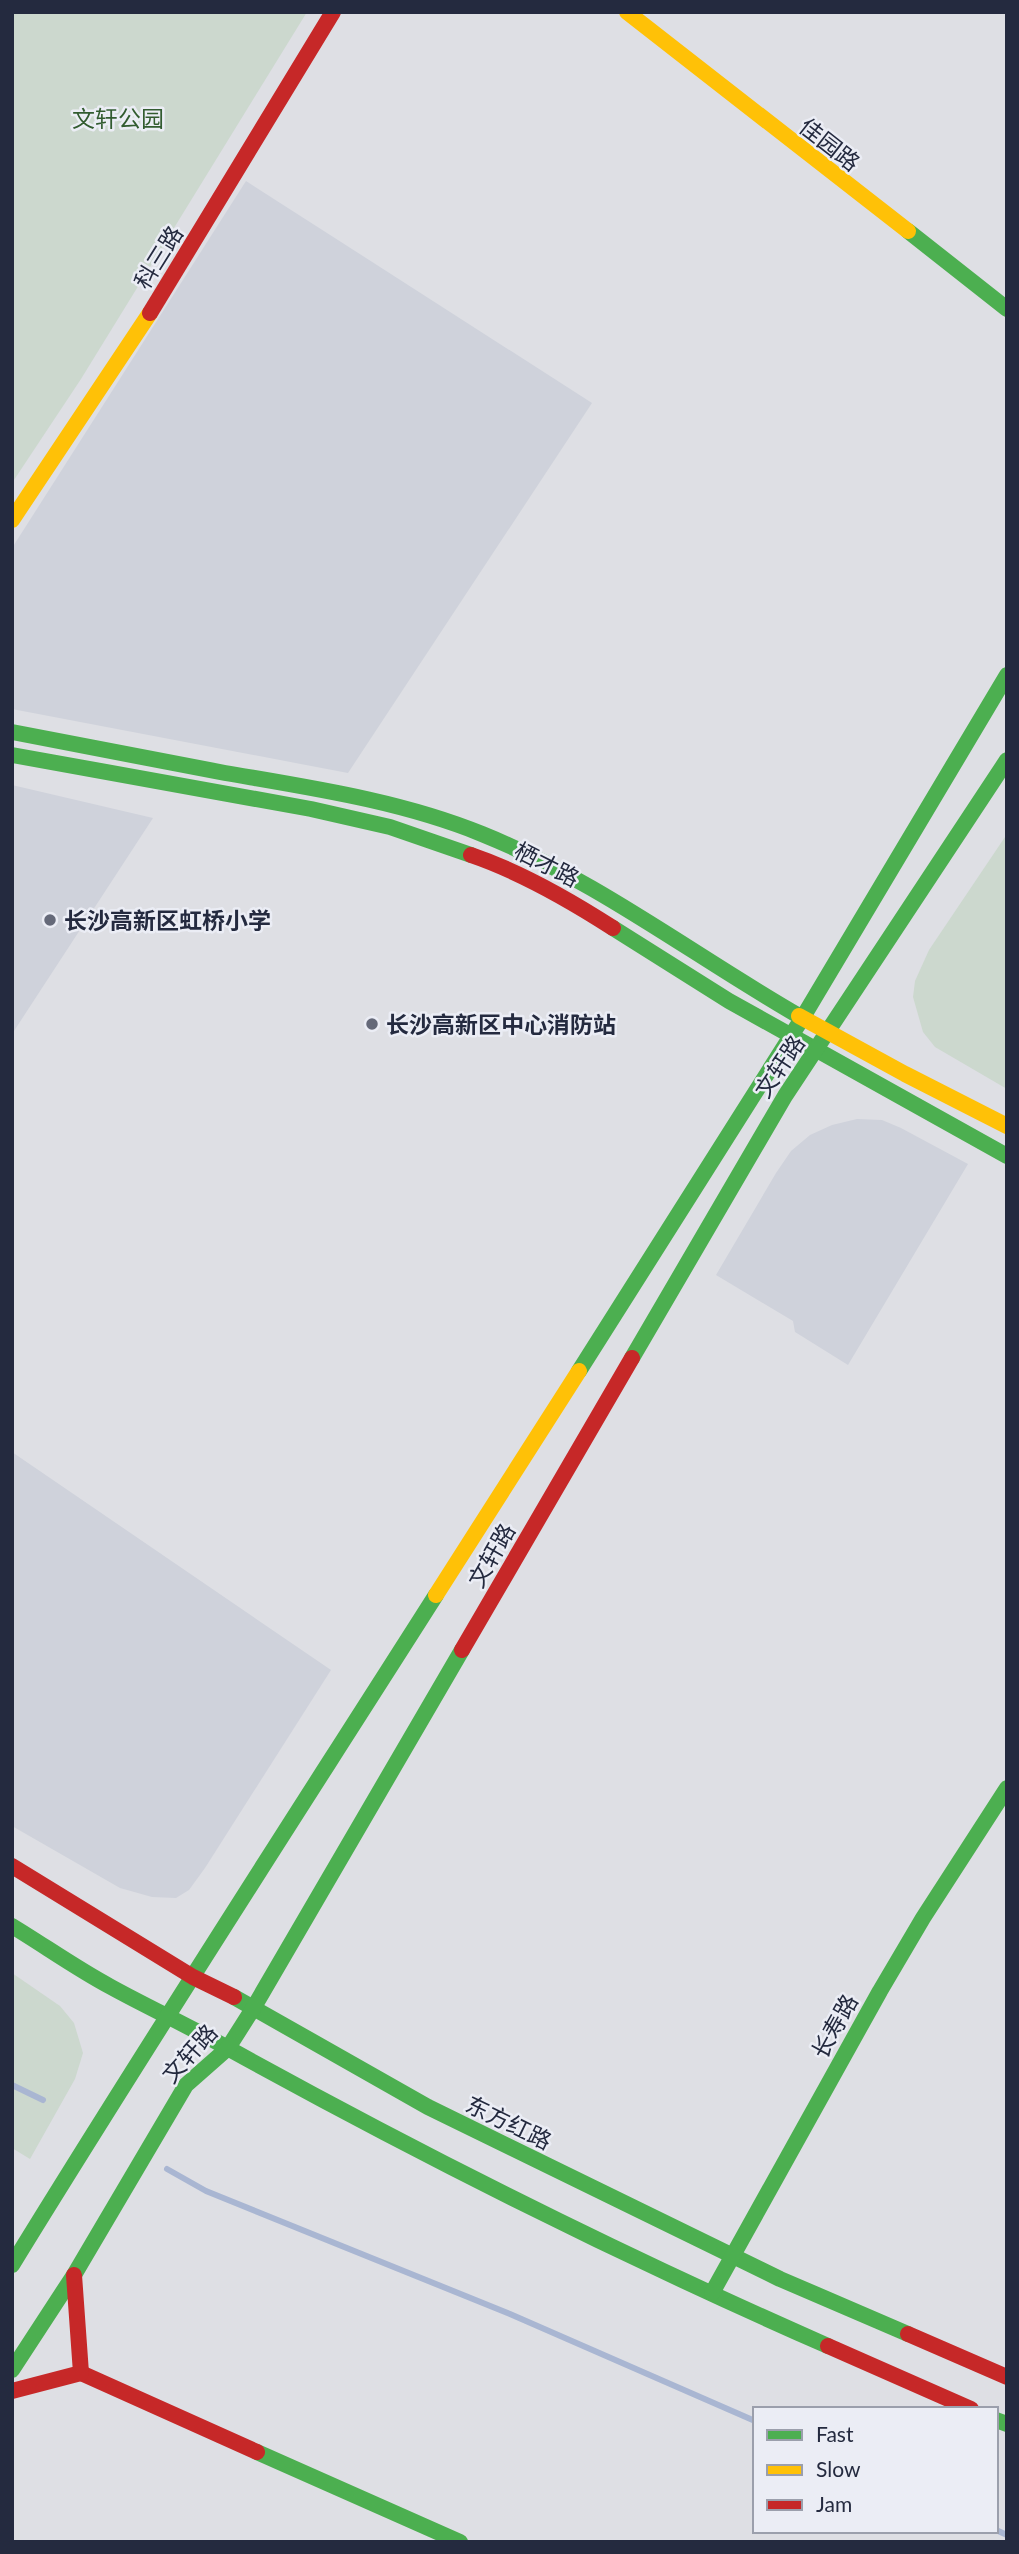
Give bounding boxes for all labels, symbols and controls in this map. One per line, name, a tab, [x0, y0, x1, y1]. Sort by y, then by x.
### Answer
park label: 文轩公园	[72, 104, 164, 132]
street label: 佳园路	[794, 112, 866, 176]
street label: 科三路	[128, 220, 188, 294]
street label: 栖才路	[510, 836, 584, 892]
place label: 长沙高新区虹桥小学	[64, 906, 271, 934]
marker: 长沙高新区虹桥小学	[42, 912, 58, 928]
place label: 长沙高新区中心消防站	[386, 1010, 616, 1038]
marker: 长沙高新区中心消防站	[364, 1016, 380, 1032]
street label: 文轩路	[748, 1030, 810, 1102]
street label: 文轩路	[462, 1518, 520, 1592]
street label: 长寿路	[805, 1989, 863, 2063]
street label: 文轩路	[156, 2018, 222, 2088]
street label: 东方红路	[462, 2089, 556, 2155]
legend	[753, 2407, 998, 2533]
text: Fast	[816, 2421, 854, 2446]
text: Slow	[816, 2456, 861, 2481]
text: Jam	[816, 2491, 852, 2516]

